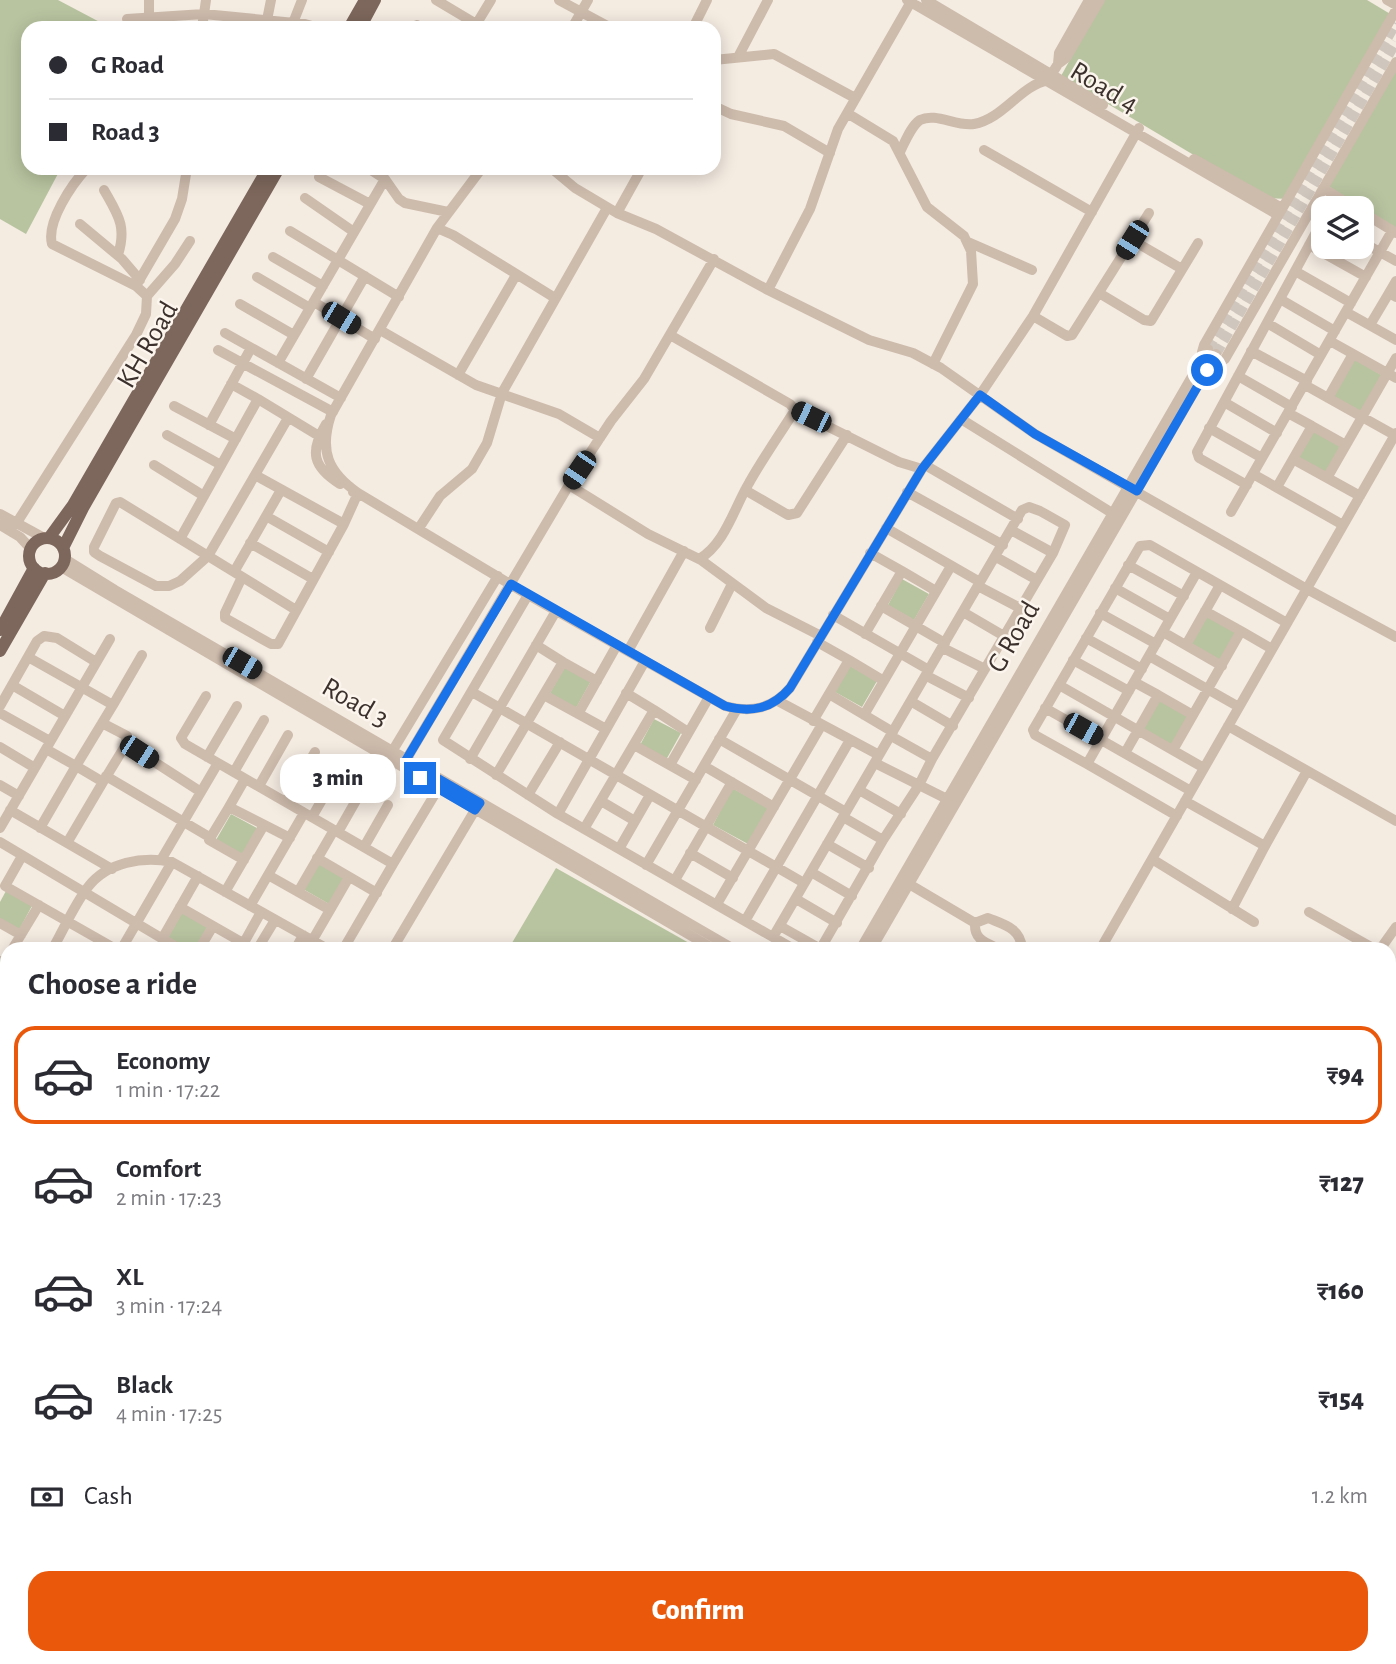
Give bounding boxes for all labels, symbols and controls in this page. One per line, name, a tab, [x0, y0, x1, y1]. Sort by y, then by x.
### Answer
text: G Road	[91, 52, 164, 78]
street label: Road 4	[1065, 57, 1143, 119]
text: Road 3	[91, 119, 160, 145]
map controls	[1311, 196, 1374, 259]
button: layers	[1311, 196, 1374, 259]
car	[1112, 217, 1153, 263]
street label: KH Road	[112, 297, 184, 393]
car	[318, 298, 365, 338]
route start	[1191, 354, 1223, 386]
car	[788, 398, 835, 436]
car	[559, 447, 600, 493]
street label: G Road	[983, 597, 1045, 677]
car	[219, 643, 266, 683]
street label: Road 3	[317, 673, 393, 733]
car	[1060, 710, 1107, 748]
car	[116, 732, 163, 772]
callout: 3 min	[280, 754, 396, 802]
route end	[404, 762, 436, 794]
text: 3 min	[313, 767, 363, 790]
text: Choose a ride	[28, 968, 197, 1000]
icon: car	[32, 1044, 95, 1107]
text: Economy	[116, 1048, 210, 1074]
text: ₹94	[1327, 1062, 1364, 1088]
text: 1 min · 17:22	[116, 1079, 220, 1102]
icon: car	[32, 1152, 95, 1215]
text: Comfort	[116, 1156, 201, 1182]
text: ₹127	[1319, 1170, 1364, 1196]
text: 2 min · 17:23	[116, 1187, 222, 1210]
icon: car	[32, 1260, 95, 1323]
text: XL	[116, 1264, 143, 1290]
text: ₹160	[1317, 1278, 1364, 1304]
text: 3 min · 17:24	[116, 1295, 222, 1318]
icon: car	[32, 1368, 95, 1431]
text: Black	[116, 1372, 173, 1398]
text: ₹154	[1318, 1386, 1364, 1412]
text: 4 min · 17:25	[116, 1403, 222, 1426]
icon: cash	[28, 1478, 66, 1516]
text: Cash	[84, 1483, 133, 1509]
text: 1.2 km	[1312, 1485, 1368, 1508]
button: Confirm	[28, 1571, 1368, 1651]

